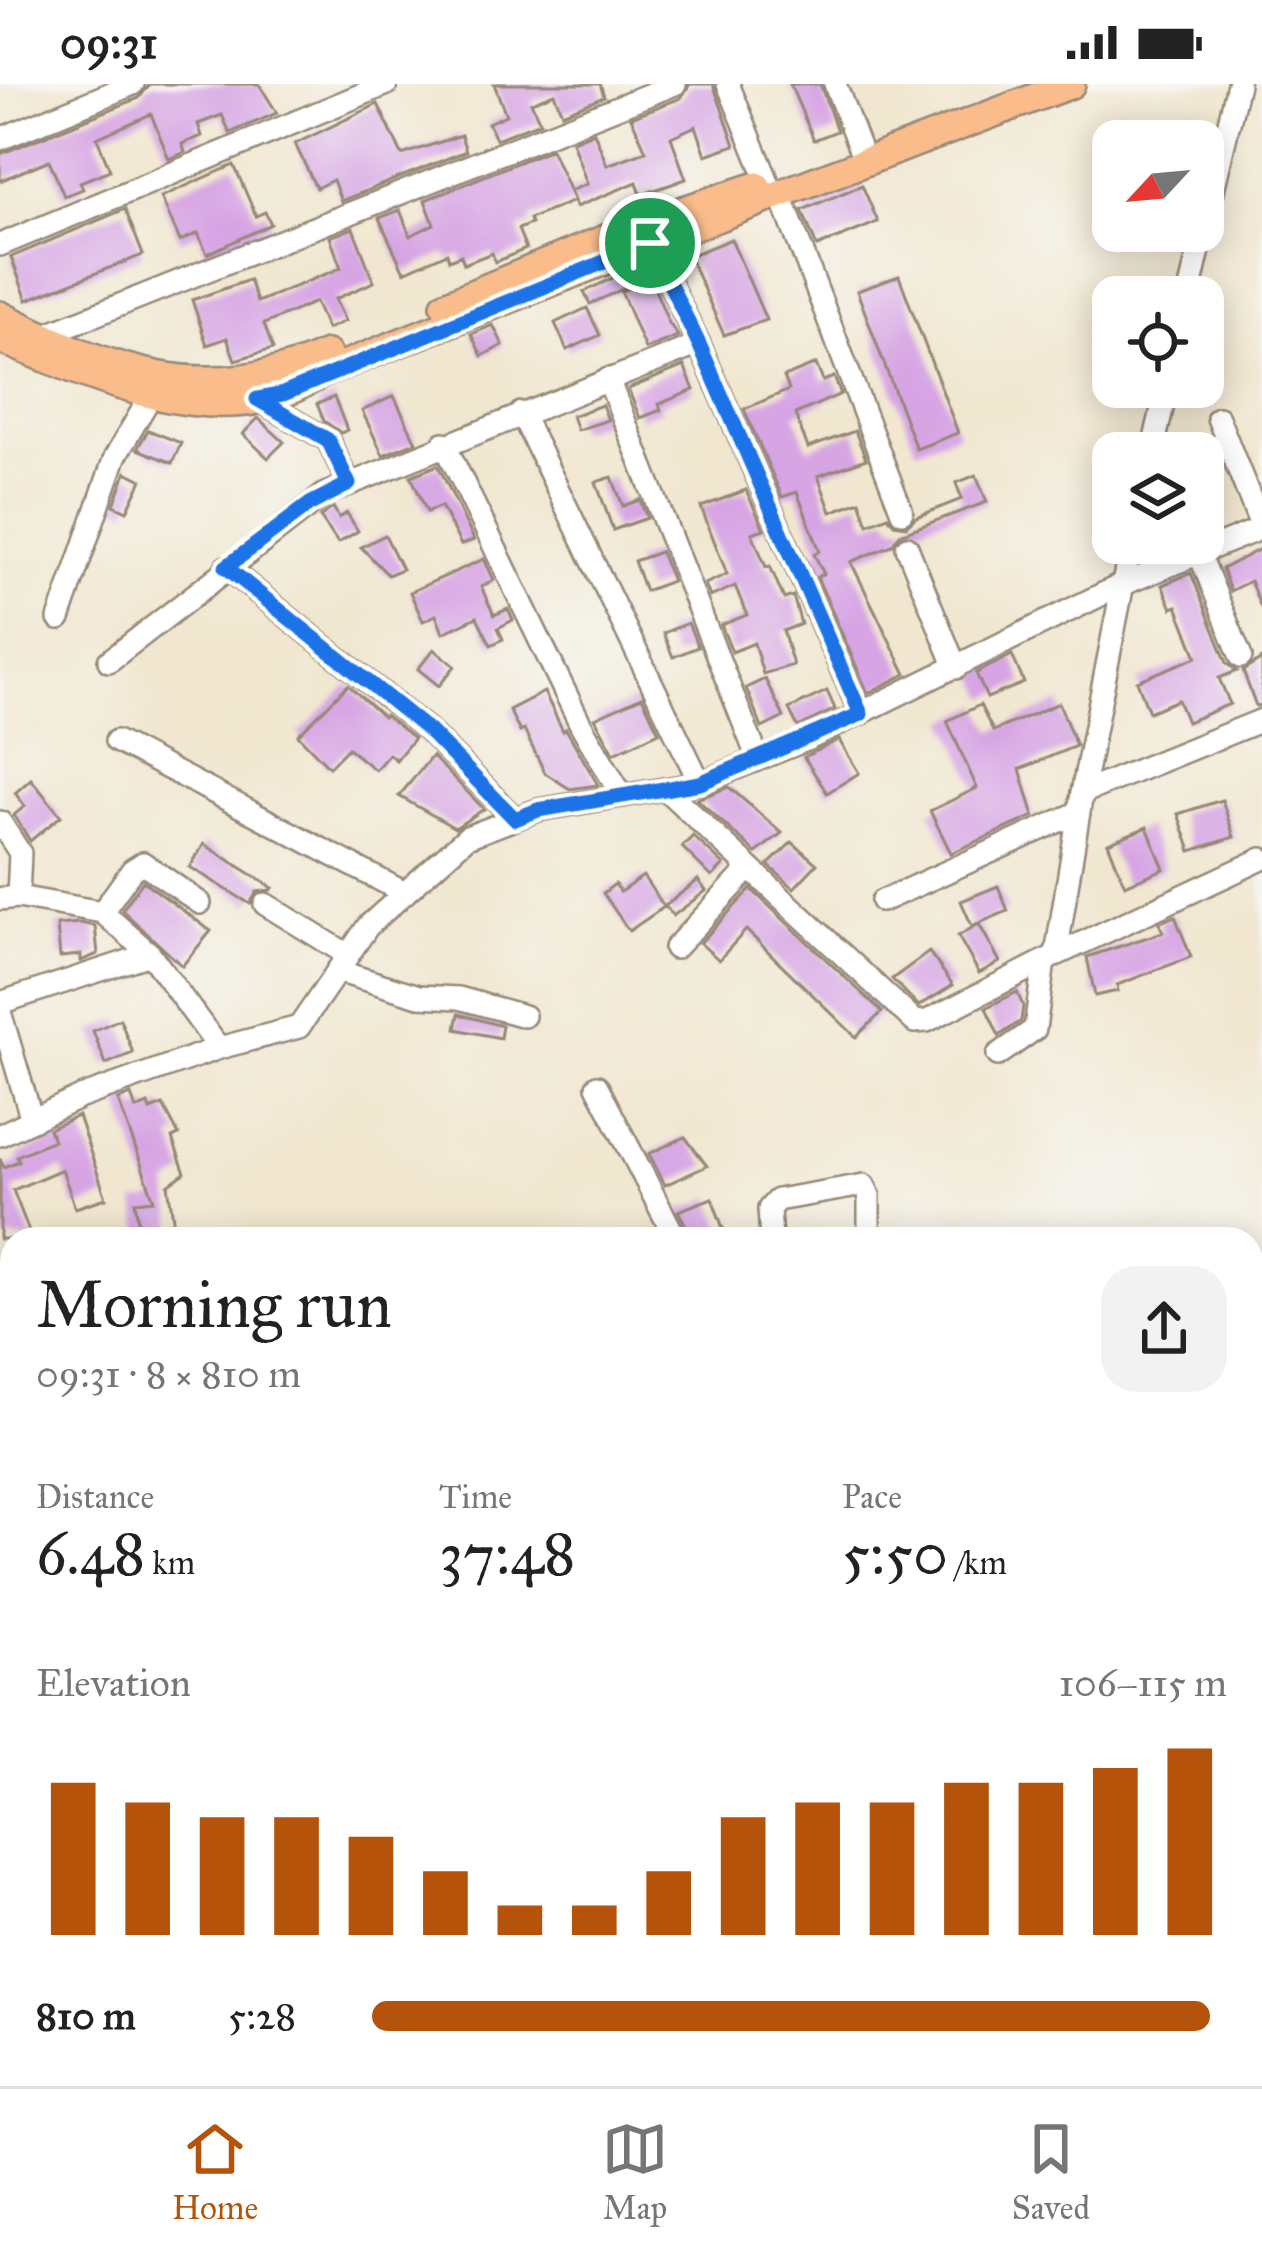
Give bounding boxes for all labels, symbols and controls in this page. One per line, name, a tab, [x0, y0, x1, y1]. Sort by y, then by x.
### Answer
text: 09:31	[60, 15, 157, 70]
north arrow	[1092, 120, 1224, 252]
map controls	[1092, 120, 1224, 564]
pin	[599, 192, 701, 294]
icon: arrive	[617, 210, 683, 276]
button: locate	[1092, 276, 1224, 408]
button: layers	[1092, 432, 1224, 564]
text: Morning run	[36, 1264, 392, 1345]
button: share	[1101, 1266, 1227, 1392]
text: 09:31 · 8 × 810 m	[36, 1350, 301, 1398]
text: Distance	[36, 1477, 154, 1517]
text: Time	[439, 1477, 512, 1517]
text: Pace	[842, 1477, 902, 1517]
text: 6.48	[36, 1517, 145, 1590]
text: 37:48	[439, 1517, 575, 1590]
text: 5:50	[842, 1517, 948, 1590]
text: km	[145, 1543, 195, 1583]
text: /km	[948, 1543, 1007, 1583]
text: Elevation	[36, 1659, 191, 1707]
text: 106–115 m	[1059, 1659, 1227, 1707]
text: 810 m	[36, 1992, 136, 2040]
text: 5:28	[228, 1992, 296, 2040]
tab: Home	[172, 2116, 258, 2228]
tab: Map	[602, 2116, 668, 2228]
tab: Saved	[1012, 2116, 1090, 2228]

